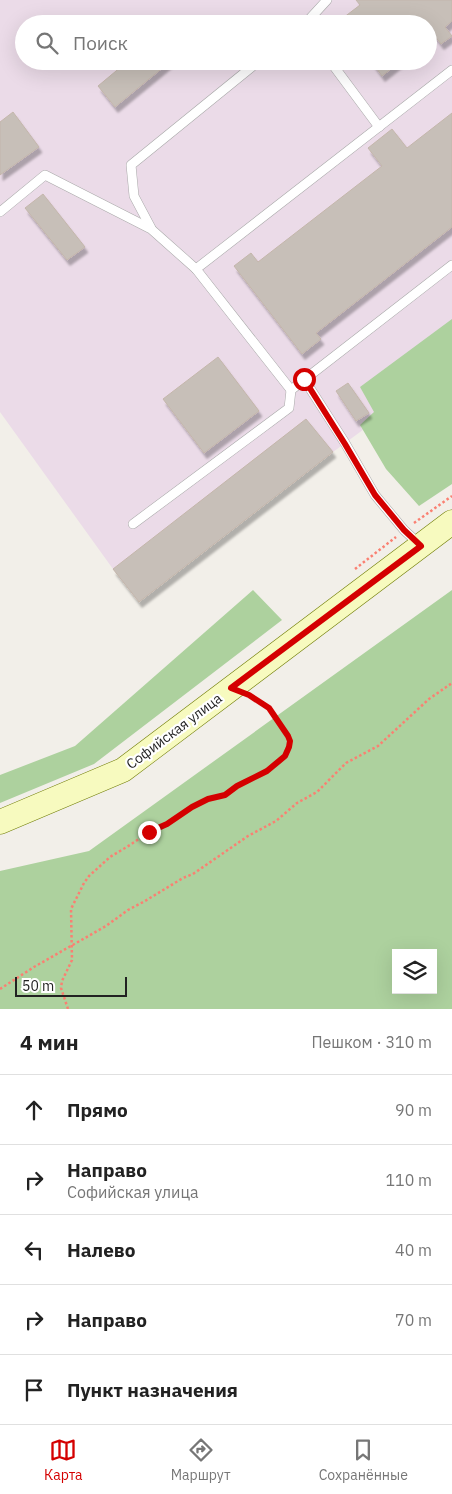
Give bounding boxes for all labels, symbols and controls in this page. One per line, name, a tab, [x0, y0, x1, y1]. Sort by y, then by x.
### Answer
search box	[15, 15, 437, 70]
icon: search	[33, 29, 61, 57]
text: Поиск	[73, 31, 128, 55]
route start	[293, 368, 316, 391]
street label: Софийская улица	[123, 689, 226, 773]
route end	[138, 821, 161, 844]
map controls	[392, 949, 437, 994]
button: layers	[392, 949, 437, 994]
scale bar	[15, 974, 128, 997]
text: 50 m	[22, 977, 54, 995]
text: 4 мин	[20, 1028, 79, 1056]
text: Пешком · 310 m	[311, 1032, 432, 1052]
icon: ahead	[20, 1096, 48, 1124]
text: Прямо	[67, 1098, 128, 1122]
text: 90 m	[395, 1100, 432, 1120]
text: Направо	[67, 1158, 147, 1182]
icon: right	[20, 1166, 48, 1194]
text: 110 m	[385, 1170, 432, 1190]
text: Софийская улица	[67, 1182, 199, 1202]
icon: left	[20, 1236, 48, 1264]
text: Налево	[67, 1238, 136, 1262]
text: 40 m	[395, 1240, 432, 1260]
icon: right	[20, 1306, 48, 1334]
text: Направо	[67, 1308, 147, 1332]
text: 70 m	[395, 1310, 432, 1330]
icon: arrive	[20, 1376, 48, 1404]
text: Пункт назначения	[67, 1378, 238, 1402]
tab: Карта	[44, 1436, 83, 1484]
tab: Маршрут	[171, 1436, 231, 1484]
tab: Сохранённые	[319, 1436, 408, 1484]

